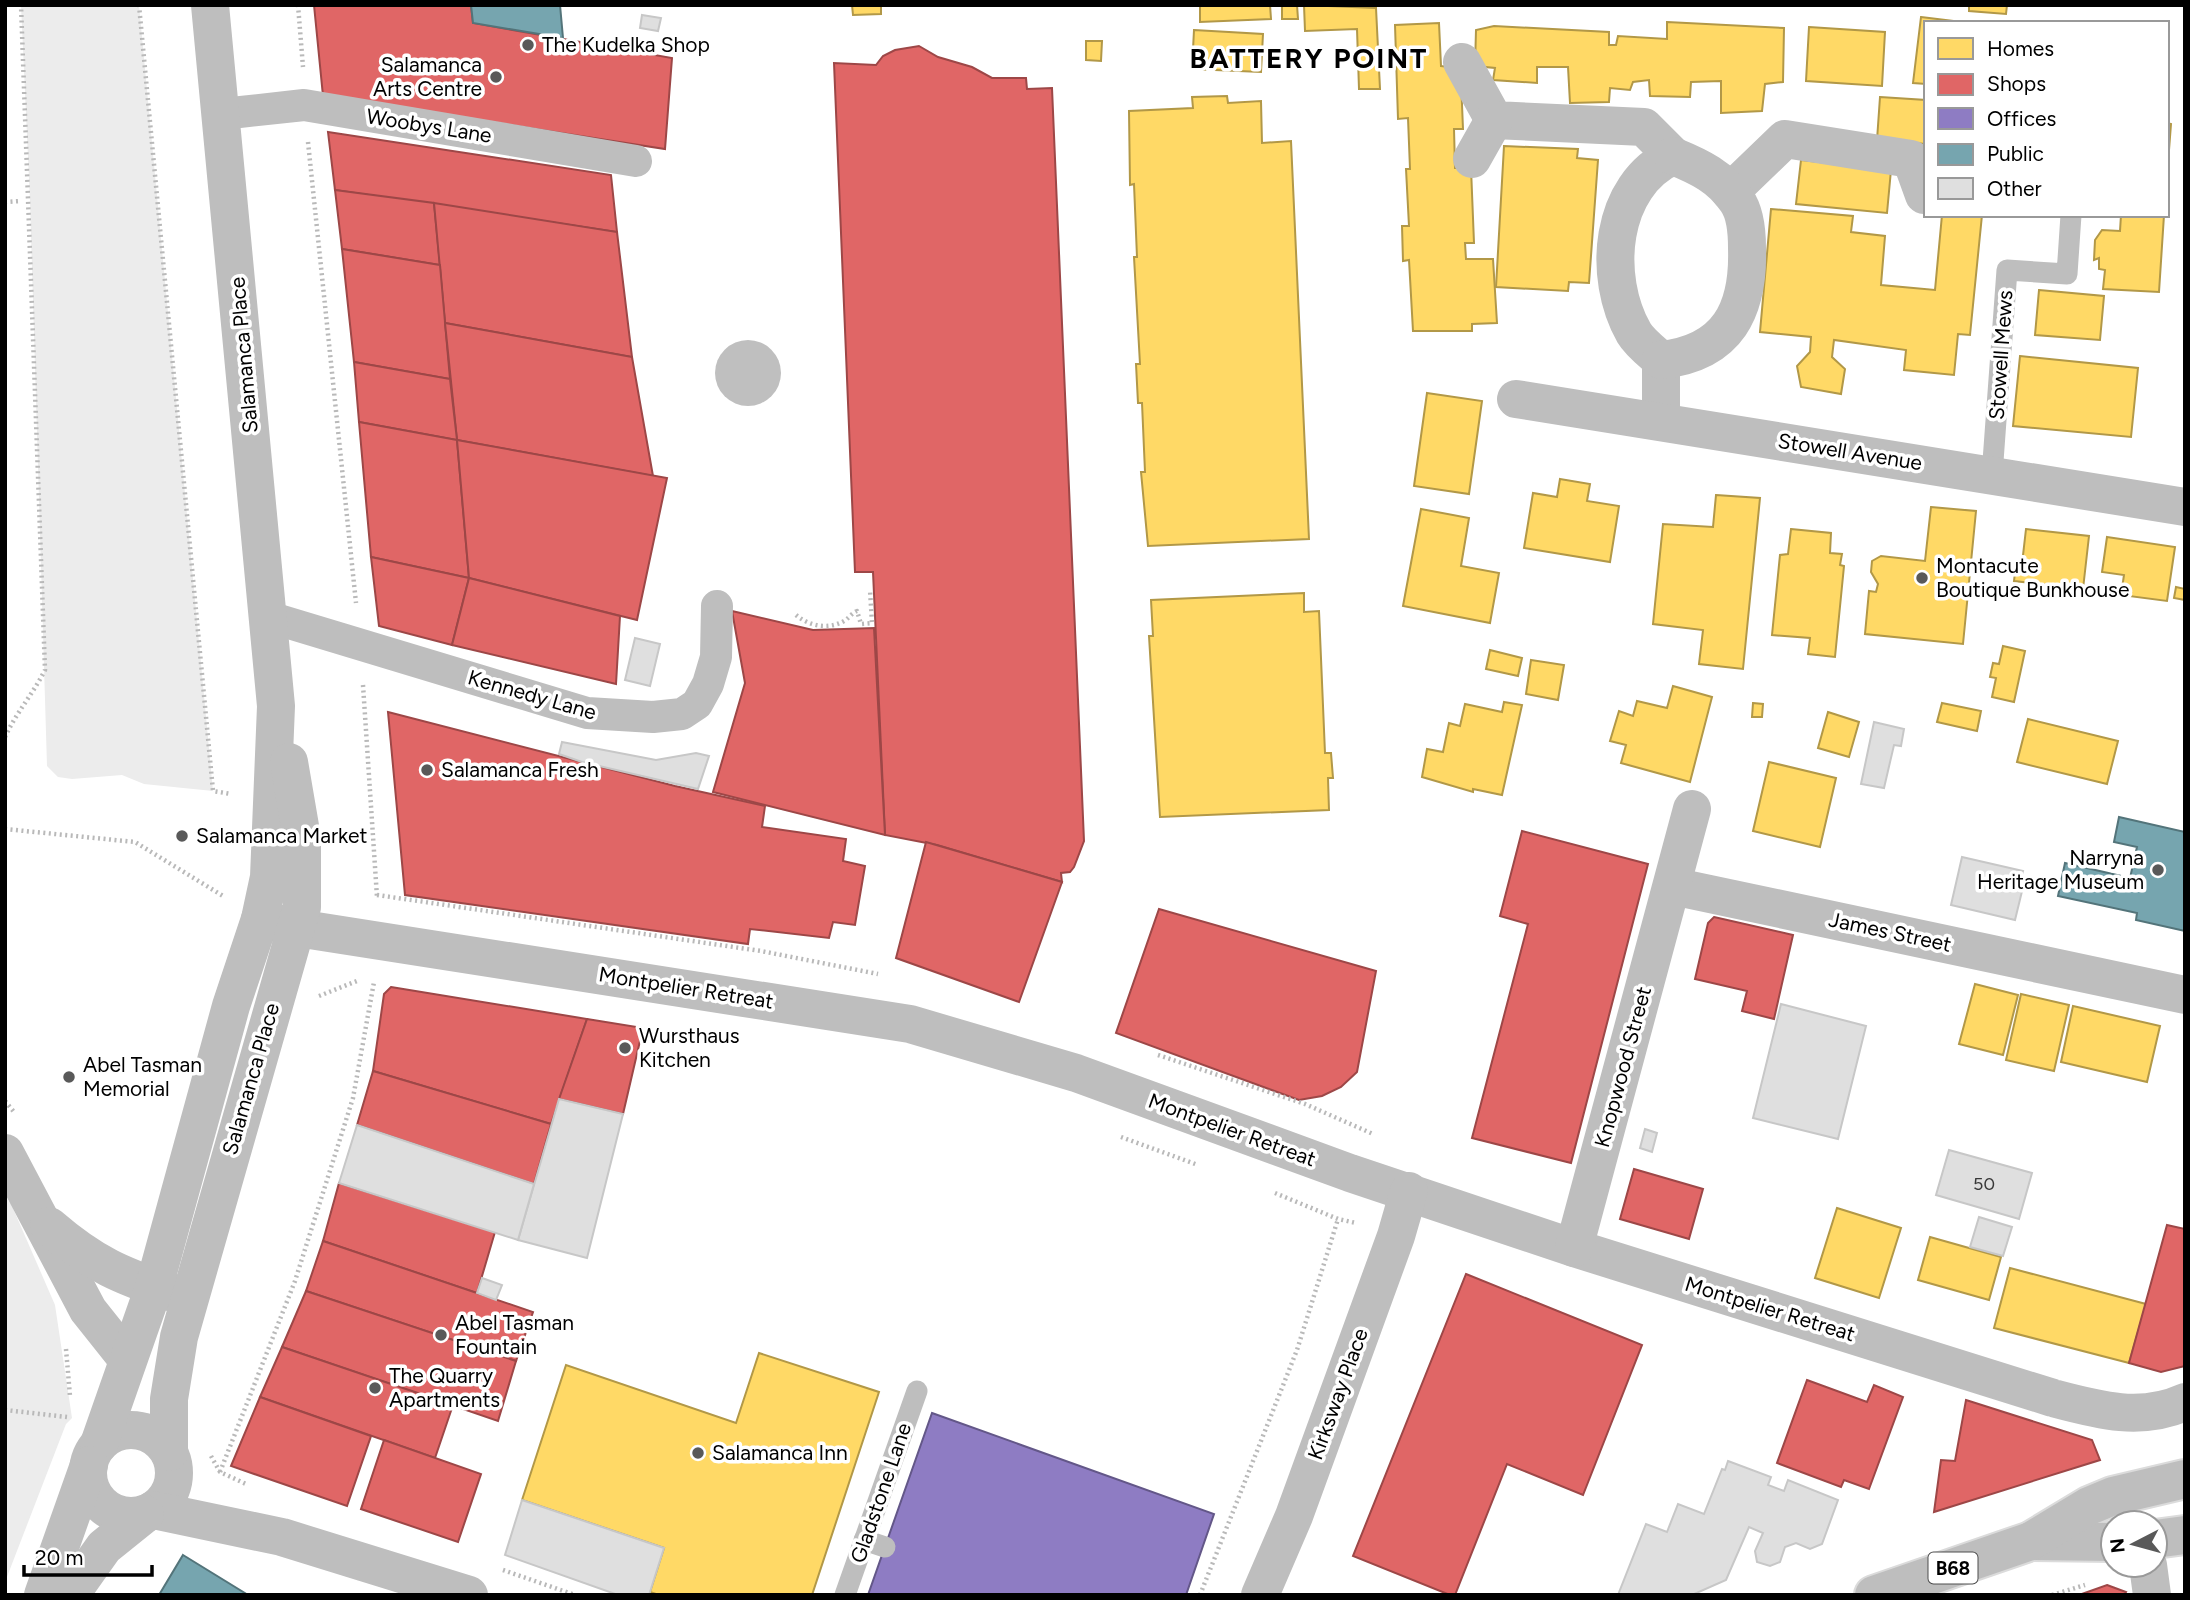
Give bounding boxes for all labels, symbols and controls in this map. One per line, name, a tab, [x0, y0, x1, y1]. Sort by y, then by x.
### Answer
legend	[1924, 21, 2169, 217]
place label: The Kudelka Shop	[542, 32, 710, 57]
text: Homes	[1987, 36, 2054, 61]
marker: The Kudelka Shop	[520, 37, 536, 53]
district label: BATTERY POINT	[1190, 41, 1428, 75]
place label: Salamanca Arts Centre	[373, 52, 482, 101]
marker: Salamanca Arts Centre	[488, 69, 504, 85]
text: Shops	[1987, 71, 2046, 96]
street label: Woobys Lane	[365, 103, 494, 148]
text: Offices	[1987, 106, 2056, 131]
text: Public	[1987, 141, 2044, 166]
text: Other	[1987, 176, 2042, 201]
street label: Salamanca Place	[224, 276, 263, 434]
street label: Stowell Mews	[1983, 289, 2018, 421]
street label: Stowell Avenue	[1776, 428, 1924, 475]
place label: Montacute Boutique Bunkhouse	[1936, 553, 2129, 602]
marker: Montacute Boutique Bunkhouse	[1914, 570, 1930, 586]
street label: Kennedy Lane	[465, 664, 599, 725]
place label: Salamanca Fresh	[441, 757, 599, 782]
marker: Salamanca Fresh	[419, 762, 435, 778]
place label: Salamanca Market	[196, 823, 367, 848]
marker: Salamanca Market	[174, 828, 190, 844]
place label: Narryna Heritage Museum	[1977, 845, 2144, 894]
marker: Narryna Heritage Museum	[2150, 862, 2166, 878]
street label: James Street	[1827, 906, 1954, 957]
street label: Montpelier Retreat	[597, 961, 775, 1014]
street label: Knopwood Street	[1589, 984, 1656, 1150]
street label: Salamanca Place	[217, 1000, 284, 1158]
place label: Wursthaus Kitchen	[639, 1023, 740, 1072]
marker: Wursthaus Kitchen	[617, 1040, 633, 1056]
place label: Abel Tasman Memorial	[83, 1052, 202, 1101]
marker: Abel Tasman Memorial	[61, 1069, 77, 1085]
street label: Montpelier Retreat	[1145, 1088, 1319, 1171]
house number: 50	[1973, 1173, 1995, 1195]
street label: Montpelier Retreat	[1682, 1271, 1858, 1346]
place label: Abel Tasman Fountain	[455, 1310, 574, 1359]
street label: Kirksway Place	[1302, 1325, 1373, 1463]
marker: Abel Tasman Fountain	[433, 1327, 449, 1343]
place label: The Quarry Apartments	[389, 1363, 500, 1412]
marker: The Quarry Apartments	[367, 1380, 383, 1396]
street label: Gladstone Lane	[845, 1419, 916, 1566]
place label: Salamanca Inn	[712, 1440, 848, 1465]
marker: Salamanca Inn	[690, 1445, 706, 1461]
north arrow	[2099, 1509, 2169, 1579]
scale bar	[24, 1534, 152, 1578]
text: N	[2105, 1537, 2130, 1554]
text: 20 m	[35, 1545, 83, 1570]
road number: B68	[1928, 1552, 1978, 1584]

